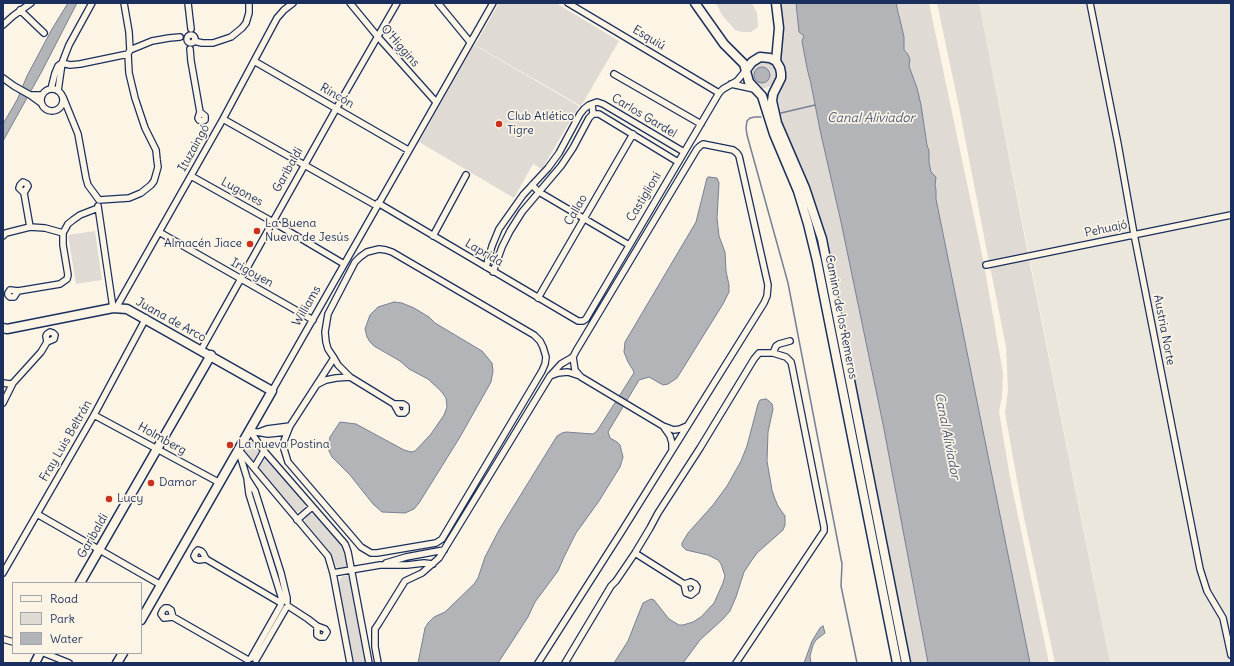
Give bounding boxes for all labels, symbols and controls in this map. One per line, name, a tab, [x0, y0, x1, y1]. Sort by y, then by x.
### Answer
street label: O'Higgins	[378, 22, 422, 70]
street label: Esquiú	[630, 23, 668, 53]
street label: Rincón	[317, 81, 357, 111]
street label: Carlos Gardel	[609, 91, 679, 141]
place label: Club Atlético Tigre	[507, 110, 574, 138]
water label: Canal Aliviador	[827, 110, 915, 126]
marker: Club Atlético Tigre	[494, 119, 504, 129]
street label: Ituzaingó	[175, 122, 213, 174]
street label: Garibaldi	[270, 145, 306, 195]
street label: Castiglioni	[624, 170, 664, 224]
street label: Lugones	[219, 175, 265, 209]
street label: Callao	[561, 192, 591, 228]
place label: La Buena Nueva de Jesús	[265, 217, 349, 245]
street label: Pehuajó	[1083, 217, 1129, 241]
marker: La Buena Nueva de Jesús	[252, 226, 262, 236]
street label: Laprida	[462, 236, 506, 270]
place label: Almacén Jiace	[164, 237, 242, 251]
marker: Almacén Jiace	[245, 239, 255, 249]
street label: Camino de los Remeros	[822, 254, 860, 380]
street label: Irigoyen	[228, 255, 276, 291]
street label: Williams	[290, 283, 324, 329]
street label: Austria Norte	[1150, 293, 1178, 367]
street label: Juana de Arco	[133, 295, 209, 345]
water label: Canal Aliviador	[931, 391, 963, 481]
street label: Fray Luis Beltrán	[37, 398, 95, 484]
street label: Holmberg	[135, 420, 189, 458]
place label: La nueva Postina	[238, 438, 330, 452]
marker: La nueva Postina	[225, 440, 235, 450]
place label: Damor	[159, 476, 197, 490]
marker: Damor	[146, 478, 156, 488]
place label: Lucy	[117, 492, 143, 506]
marker: Lucy	[104, 494, 114, 504]
street label: Garibaldi	[75, 511, 111, 561]
legend	[12, 582, 142, 654]
text: Road	[50, 591, 78, 606]
text: Park	[50, 611, 75, 626]
text: Water	[50, 631, 83, 646]

